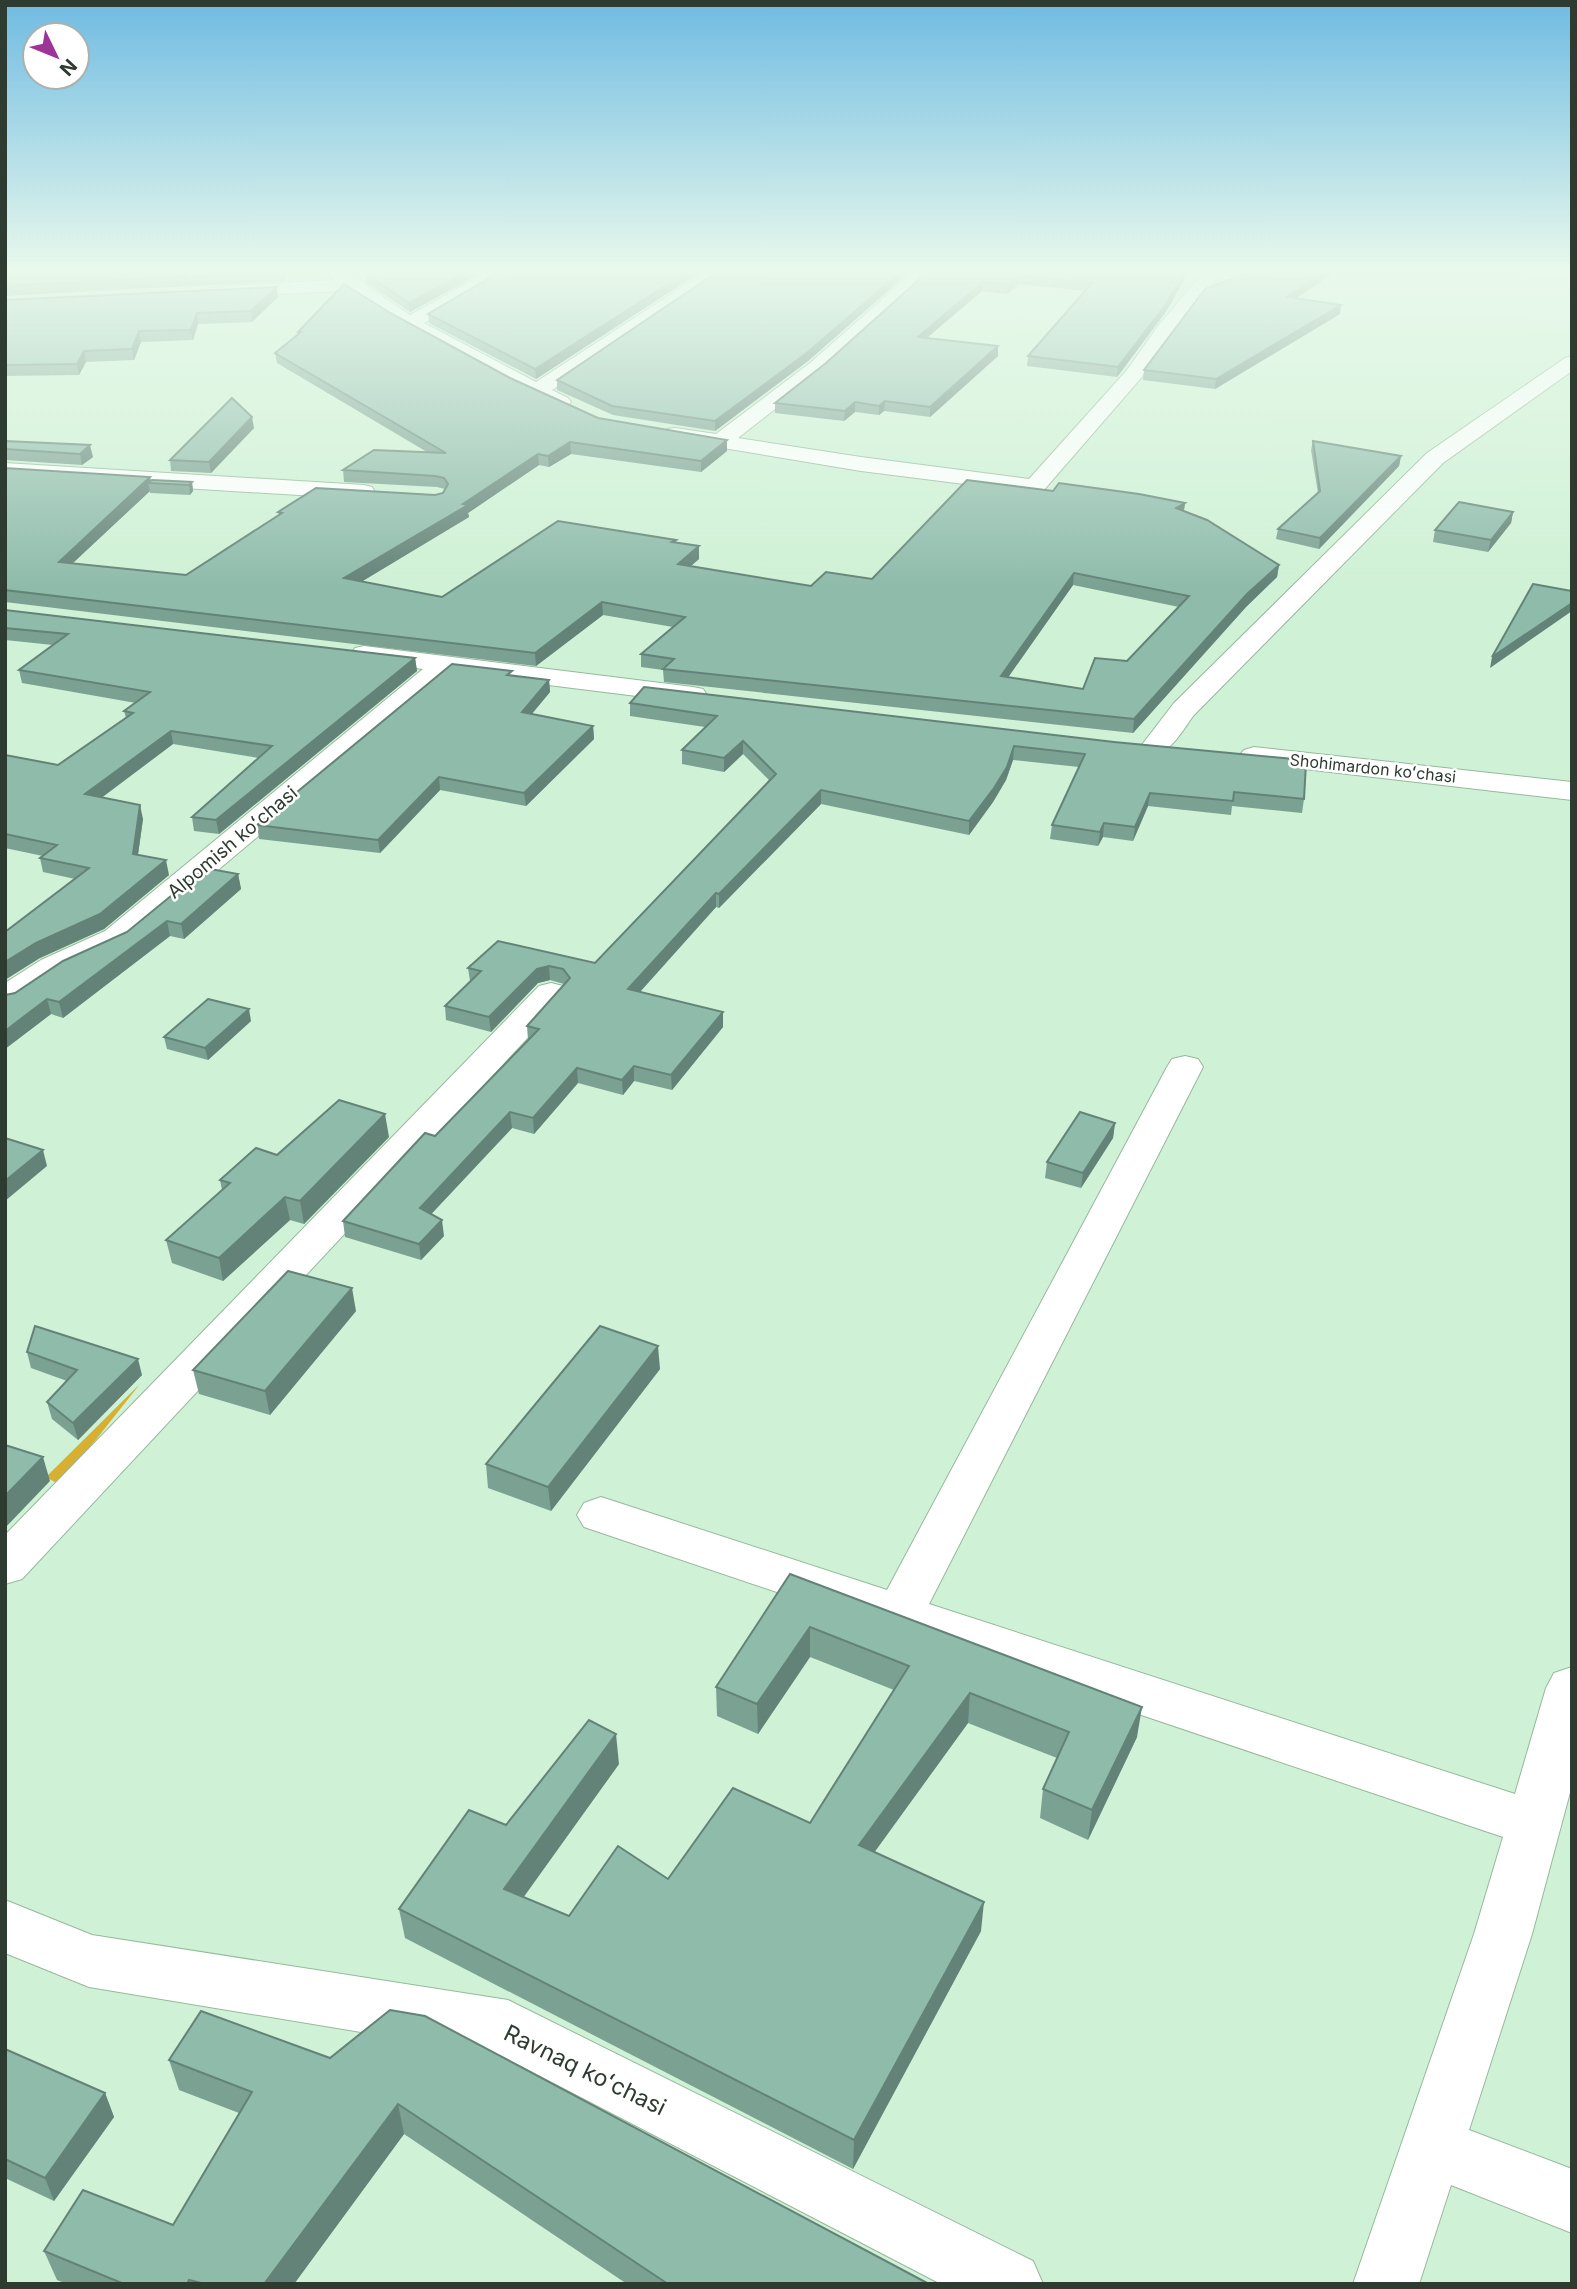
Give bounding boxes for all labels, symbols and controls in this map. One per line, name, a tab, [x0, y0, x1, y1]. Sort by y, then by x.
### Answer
north arrow	[21, 21, 91, 91]
text: N	[55, 54, 81, 80]
street label: Shohimardon koʻchasi	[1289, 749, 1457, 787]
street label: Alpomish koʻchasi	[163, 781, 302, 903]
street label: Ravnaq koʻchasi	[499, 2019, 671, 2121]

